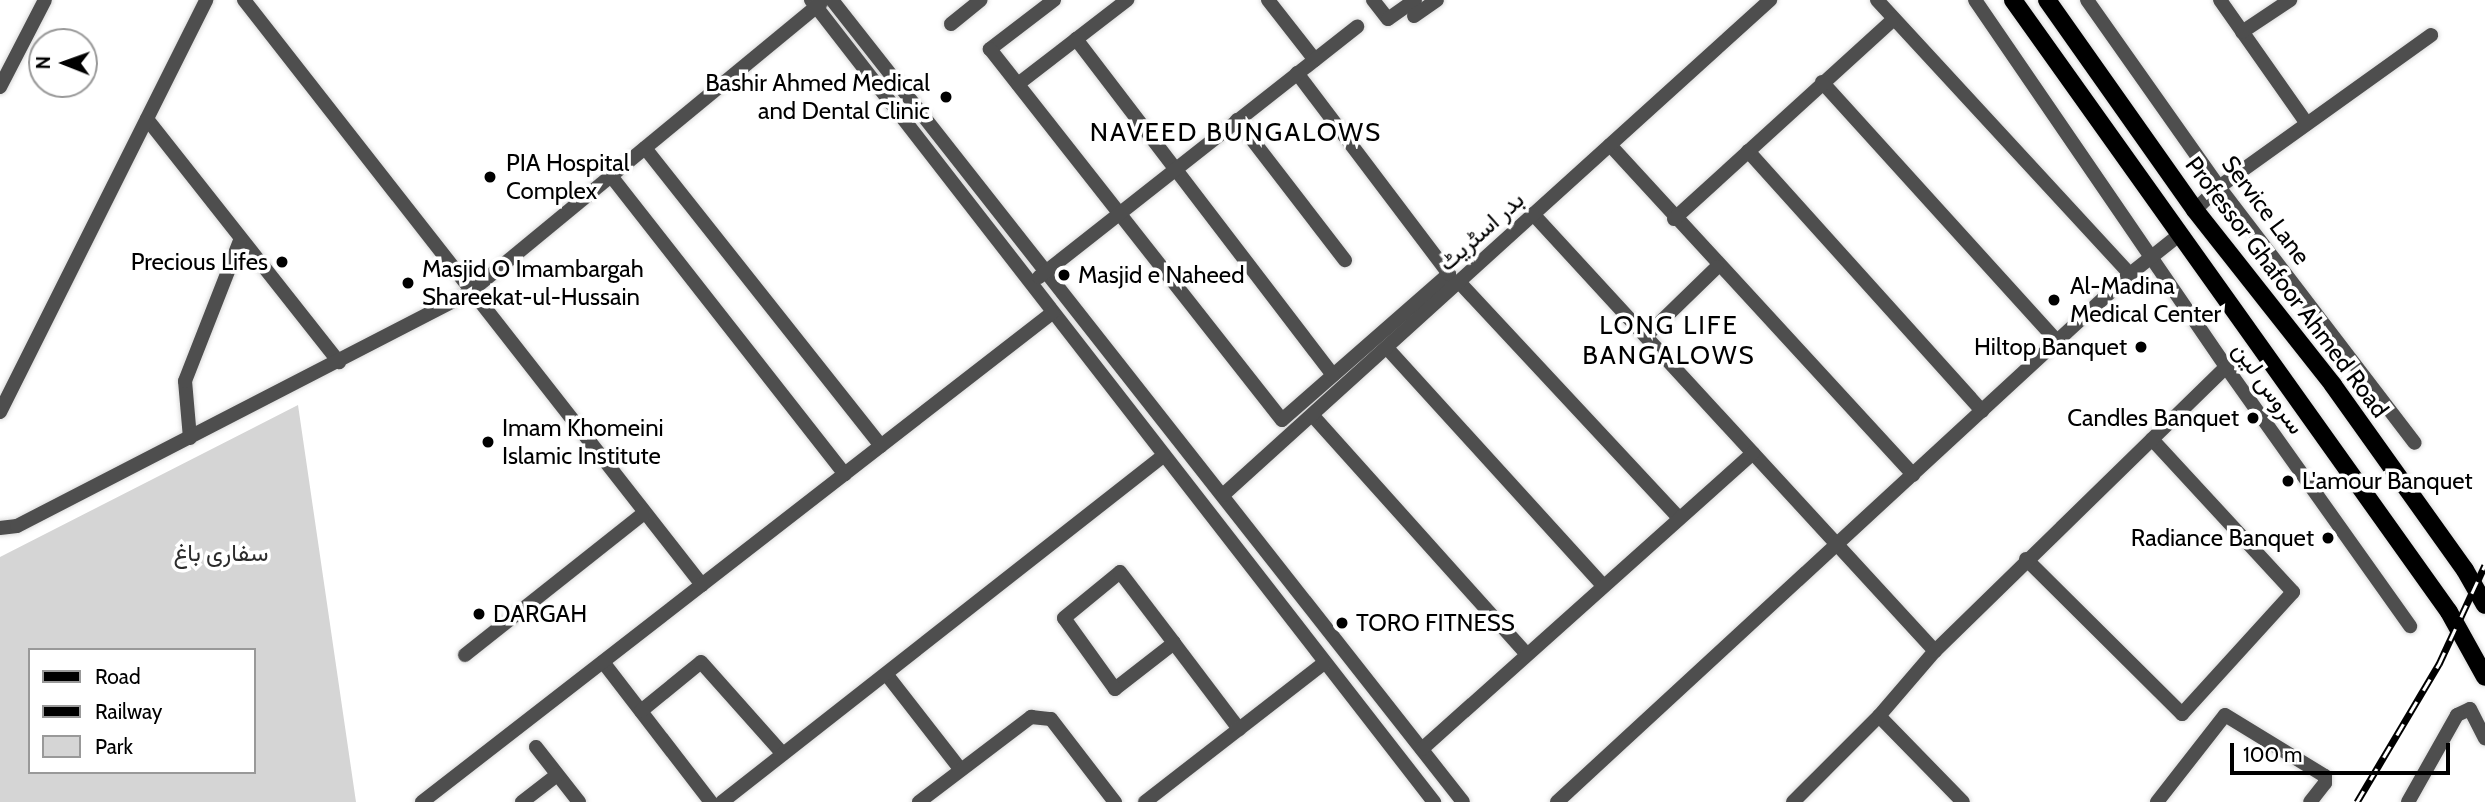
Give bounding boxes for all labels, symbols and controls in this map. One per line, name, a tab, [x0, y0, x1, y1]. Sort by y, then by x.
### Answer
north arrow	[28, 28, 98, 98]
text: N	[32, 56, 55, 70]
place label: Bashir Ahmed Medical and Dental Clinic	[705, 69, 930, 125]
marker: Bashir Ahmed Medical and Dental Clinic	[936, 87, 956, 107]
district label: NAVEED BUNGALOWS	[1092, 117, 1380, 149]
place label: PIA Hospital Complex	[506, 149, 630, 205]
street label: Service Lane	[2216, 150, 2316, 270]
street label: Professor Ghafoor Ahmed Road	[2179, 151, 2395, 423]
marker: PIA Hospital Complex	[480, 167, 500, 187]
street label: بدر اسٹریٹ	[1432, 185, 1530, 277]
place label: Precious Lifes	[131, 248, 268, 276]
marker: Precious Lifes	[274, 254, 290, 270]
place label: Masjid O Imambargah Shareekat-ul-Hussain	[422, 255, 644, 311]
place label: Masjid e Naheed	[1078, 261, 1244, 289]
marker: Masjid e Naheed	[1056, 267, 1072, 283]
place label: Al-Madina Medical Center	[2070, 272, 2221, 328]
marker: Masjid O Imambargah Shareekat-ul-Hussain	[400, 275, 416, 291]
marker: Al-Madina Medical Center	[2044, 290, 2064, 310]
district label: LONG LIFE BANGALOWS	[1583, 310, 1755, 372]
place label: Hiltop Banquet	[1974, 333, 2127, 361]
street label: سروس لین	[2227, 336, 2311, 440]
marker: Hiltop Banquet	[2133, 339, 2149, 355]
place label: Candles Banquet	[2067, 404, 2239, 432]
marker: Candles Banquet	[2245, 410, 2261, 426]
place label: Imam Khomeini Islamic Institute	[502, 414, 664, 470]
marker: Imam Khomeini Islamic Institute	[480, 434, 496, 450]
place label: L'amour Banquet	[2302, 467, 2473, 495]
marker: L'amour Banquet	[2280, 473, 2296, 489]
place label: Radiance Banquet	[2131, 524, 2314, 552]
marker: Radiance Banquet	[2320, 530, 2336, 546]
park label: سفاری باغ	[174, 539, 268, 567]
place label: DARGAH	[493, 600, 587, 628]
marker: DARGAH	[471, 606, 487, 622]
place label: TORO FITNESS	[1356, 609, 1515, 637]
marker: TORO FITNESS	[1334, 615, 1350, 631]
legend	[28, 648, 256, 774]
text: Road	[95, 664, 141, 689]
text: Railway	[95, 699, 162, 724]
scale bar	[2233, 728, 2454, 772]
text: Park	[95, 734, 133, 759]
text: 100 m	[2243, 742, 2302, 767]

